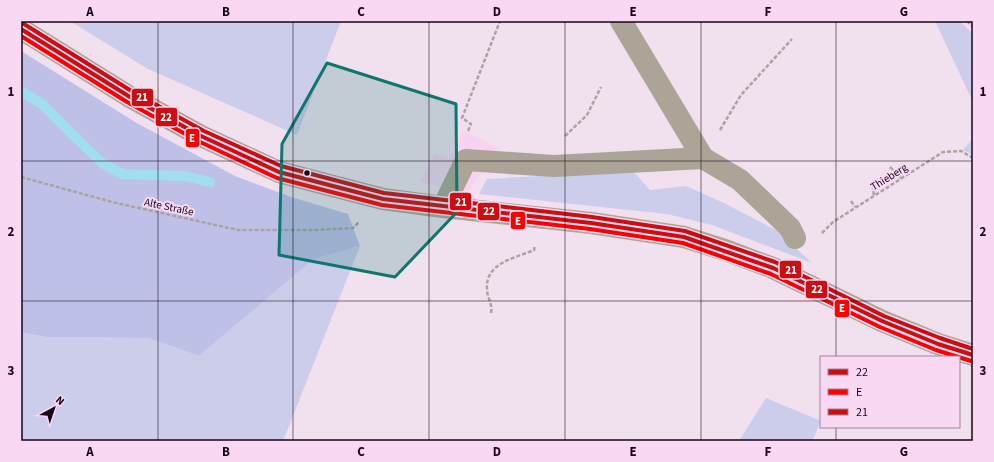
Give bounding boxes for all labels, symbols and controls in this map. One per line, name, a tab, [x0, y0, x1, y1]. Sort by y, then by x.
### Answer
text: A	[85, 3, 94, 21]
text: B	[222, 3, 230, 21]
text: C	[357, 3, 365, 21]
text: D	[493, 3, 501, 21]
text: E	[629, 3, 637, 21]
text: F	[765, 3, 772, 21]
text: G	[900, 3, 908, 21]
text: 1	[8, 83, 15, 101]
text: 1	[980, 83, 987, 101]
line badge: 21	[131, 88, 154, 107]
text: 21	[136, 90, 148, 105]
line badge: 22	[155, 107, 178, 127]
text: 22	[160, 110, 172, 125]
line badge: E	[185, 128, 200, 148]
text: E	[189, 131, 195, 146]
street label: Thieberg	[868, 160, 911, 194]
unlabelled marker	[302, 168, 312, 178]
line badge: 21	[449, 192, 472, 211]
street label: Alte Straße	[143, 194, 196, 220]
text: 21	[455, 195, 467, 210]
line badge: 22	[477, 202, 500, 221]
text: 22	[483, 204, 495, 219]
line badge: E	[510, 211, 526, 230]
text: E	[515, 214, 521, 229]
text: 2	[8, 223, 15, 241]
text: 2	[980, 223, 987, 241]
line badge: 21	[779, 260, 802, 279]
text: 21	[785, 263, 797, 278]
line badge: 22	[805, 280, 828, 299]
text: 22	[811, 282, 823, 297]
line badge: E	[834, 299, 850, 318]
text: E	[839, 301, 845, 316]
legend	[820, 356, 960, 428]
text: 3	[8, 362, 15, 380]
text: 3	[980, 362, 987, 380]
text: 22	[856, 364, 868, 381]
text: E	[856, 384, 862, 401]
north arrow	[34, 388, 74, 428]
text: N	[52, 393, 68, 409]
text: 21	[856, 404, 868, 421]
text: A	[85, 443, 94, 461]
text: B	[222, 443, 230, 461]
text: C	[357, 443, 365, 461]
text: D	[493, 443, 501, 461]
text: E	[629, 443, 637, 461]
text: F	[765, 443, 772, 461]
text: G	[900, 443, 908, 461]

